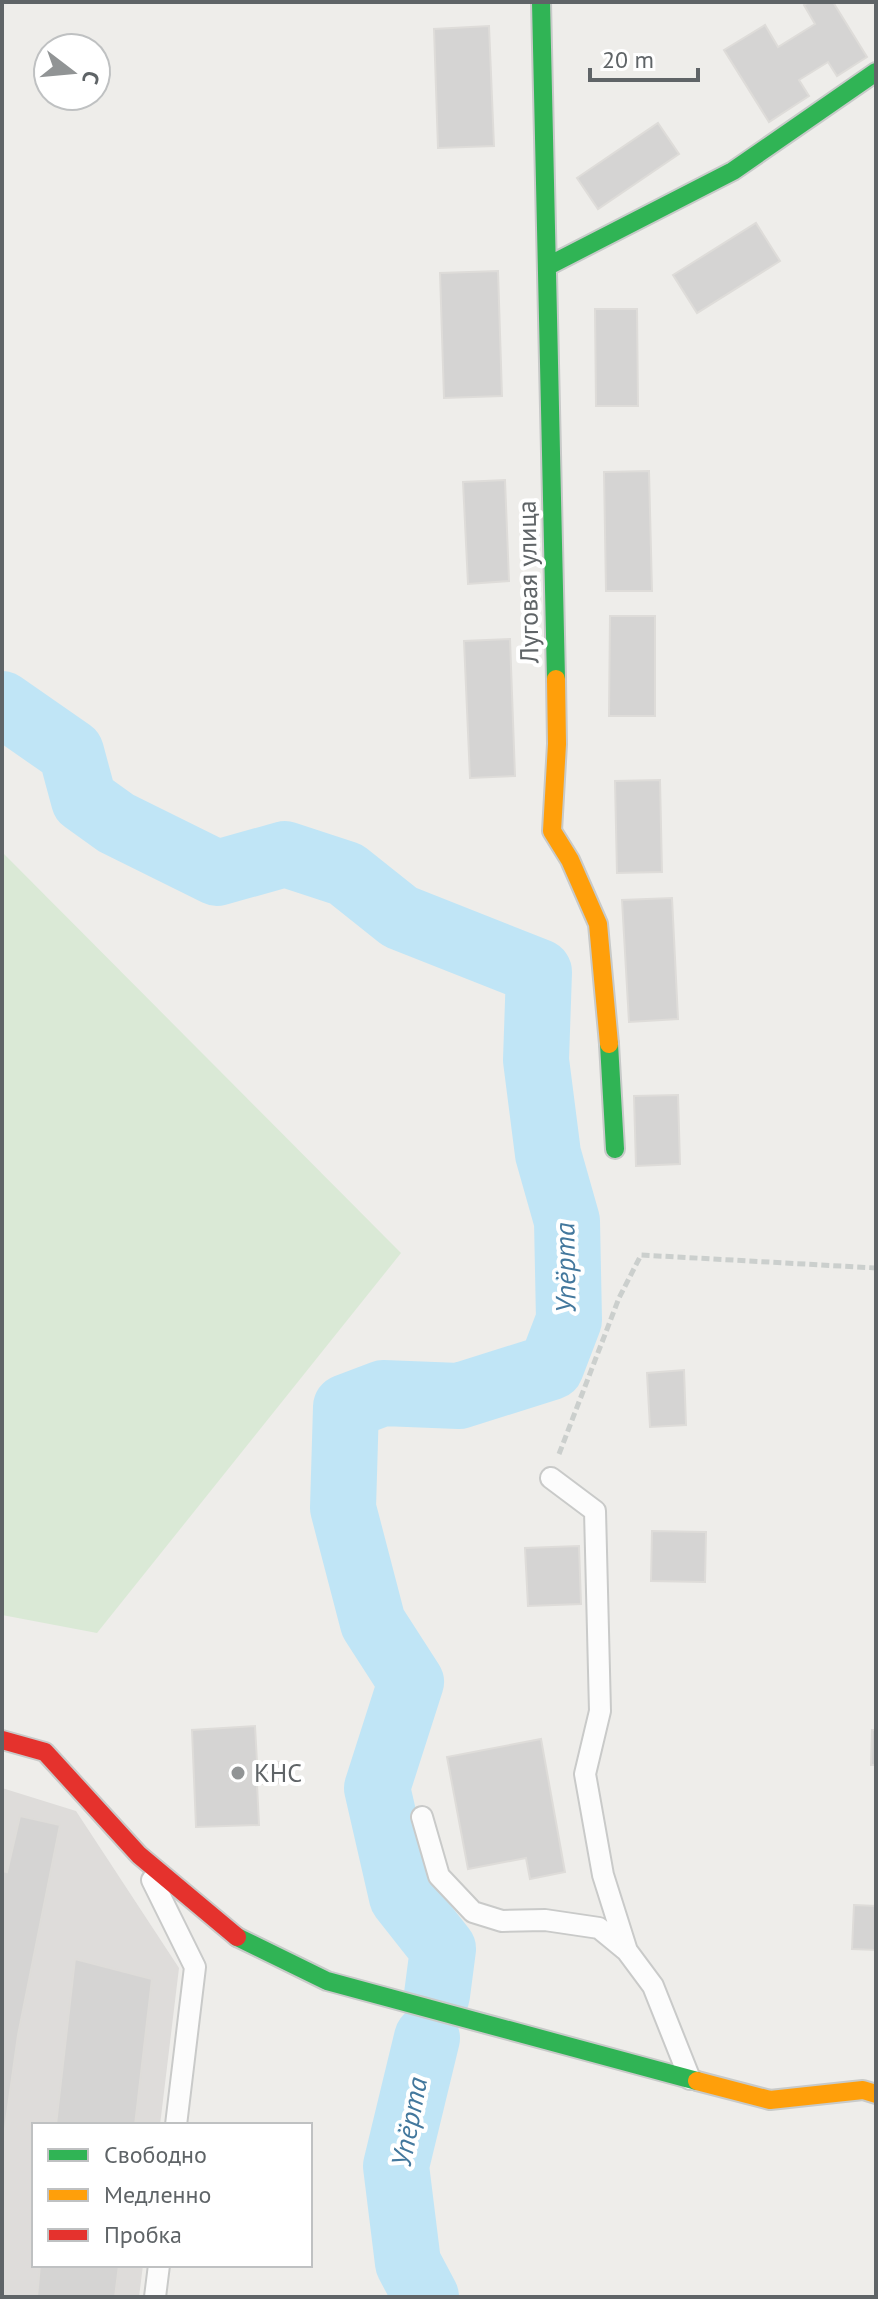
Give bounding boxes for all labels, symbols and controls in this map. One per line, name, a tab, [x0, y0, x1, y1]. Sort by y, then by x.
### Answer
north arrow	[32, 32, 112, 112]
scale bar	[590, 32, 698, 82]
text: 20 m	[602, 44, 654, 75]
text: С	[76, 68, 106, 87]
street label: Луговая улица	[510, 500, 545, 665]
water label: Упёрта	[545, 1222, 584, 1314]
place label: КНС	[254, 1756, 302, 1789]
marker: КНС	[229, 1764, 247, 1782]
water label: Упёрта	[382, 2074, 435, 2170]
legend	[32, 2123, 312, 2267]
text: Свободно	[104, 2139, 207, 2170]
text: Медленно	[104, 2179, 211, 2210]
text: Пробка	[104, 2219, 182, 2250]

